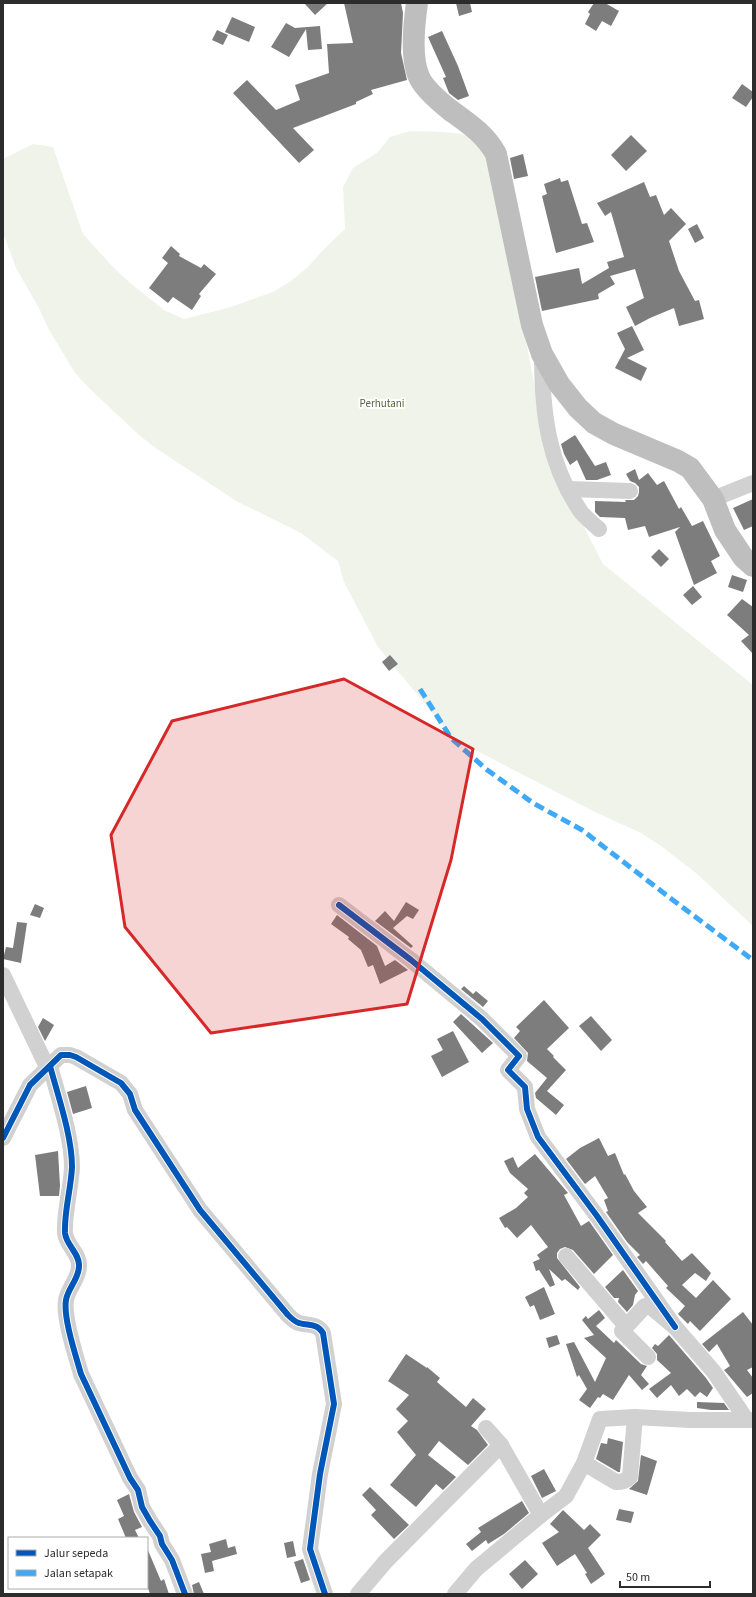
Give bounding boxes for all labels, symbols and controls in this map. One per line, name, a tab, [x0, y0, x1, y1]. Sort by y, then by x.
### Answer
park label: Perhutani	[360, 396, 404, 411]
legend	[8, 1537, 148, 1589]
text: Jalur sepeda	[44, 1545, 108, 1562]
scale bar	[620, 1563, 710, 1589]
text: Jalan setapak	[44, 1565, 113, 1582]
text: 50 m	[626, 1569, 650, 1586]

